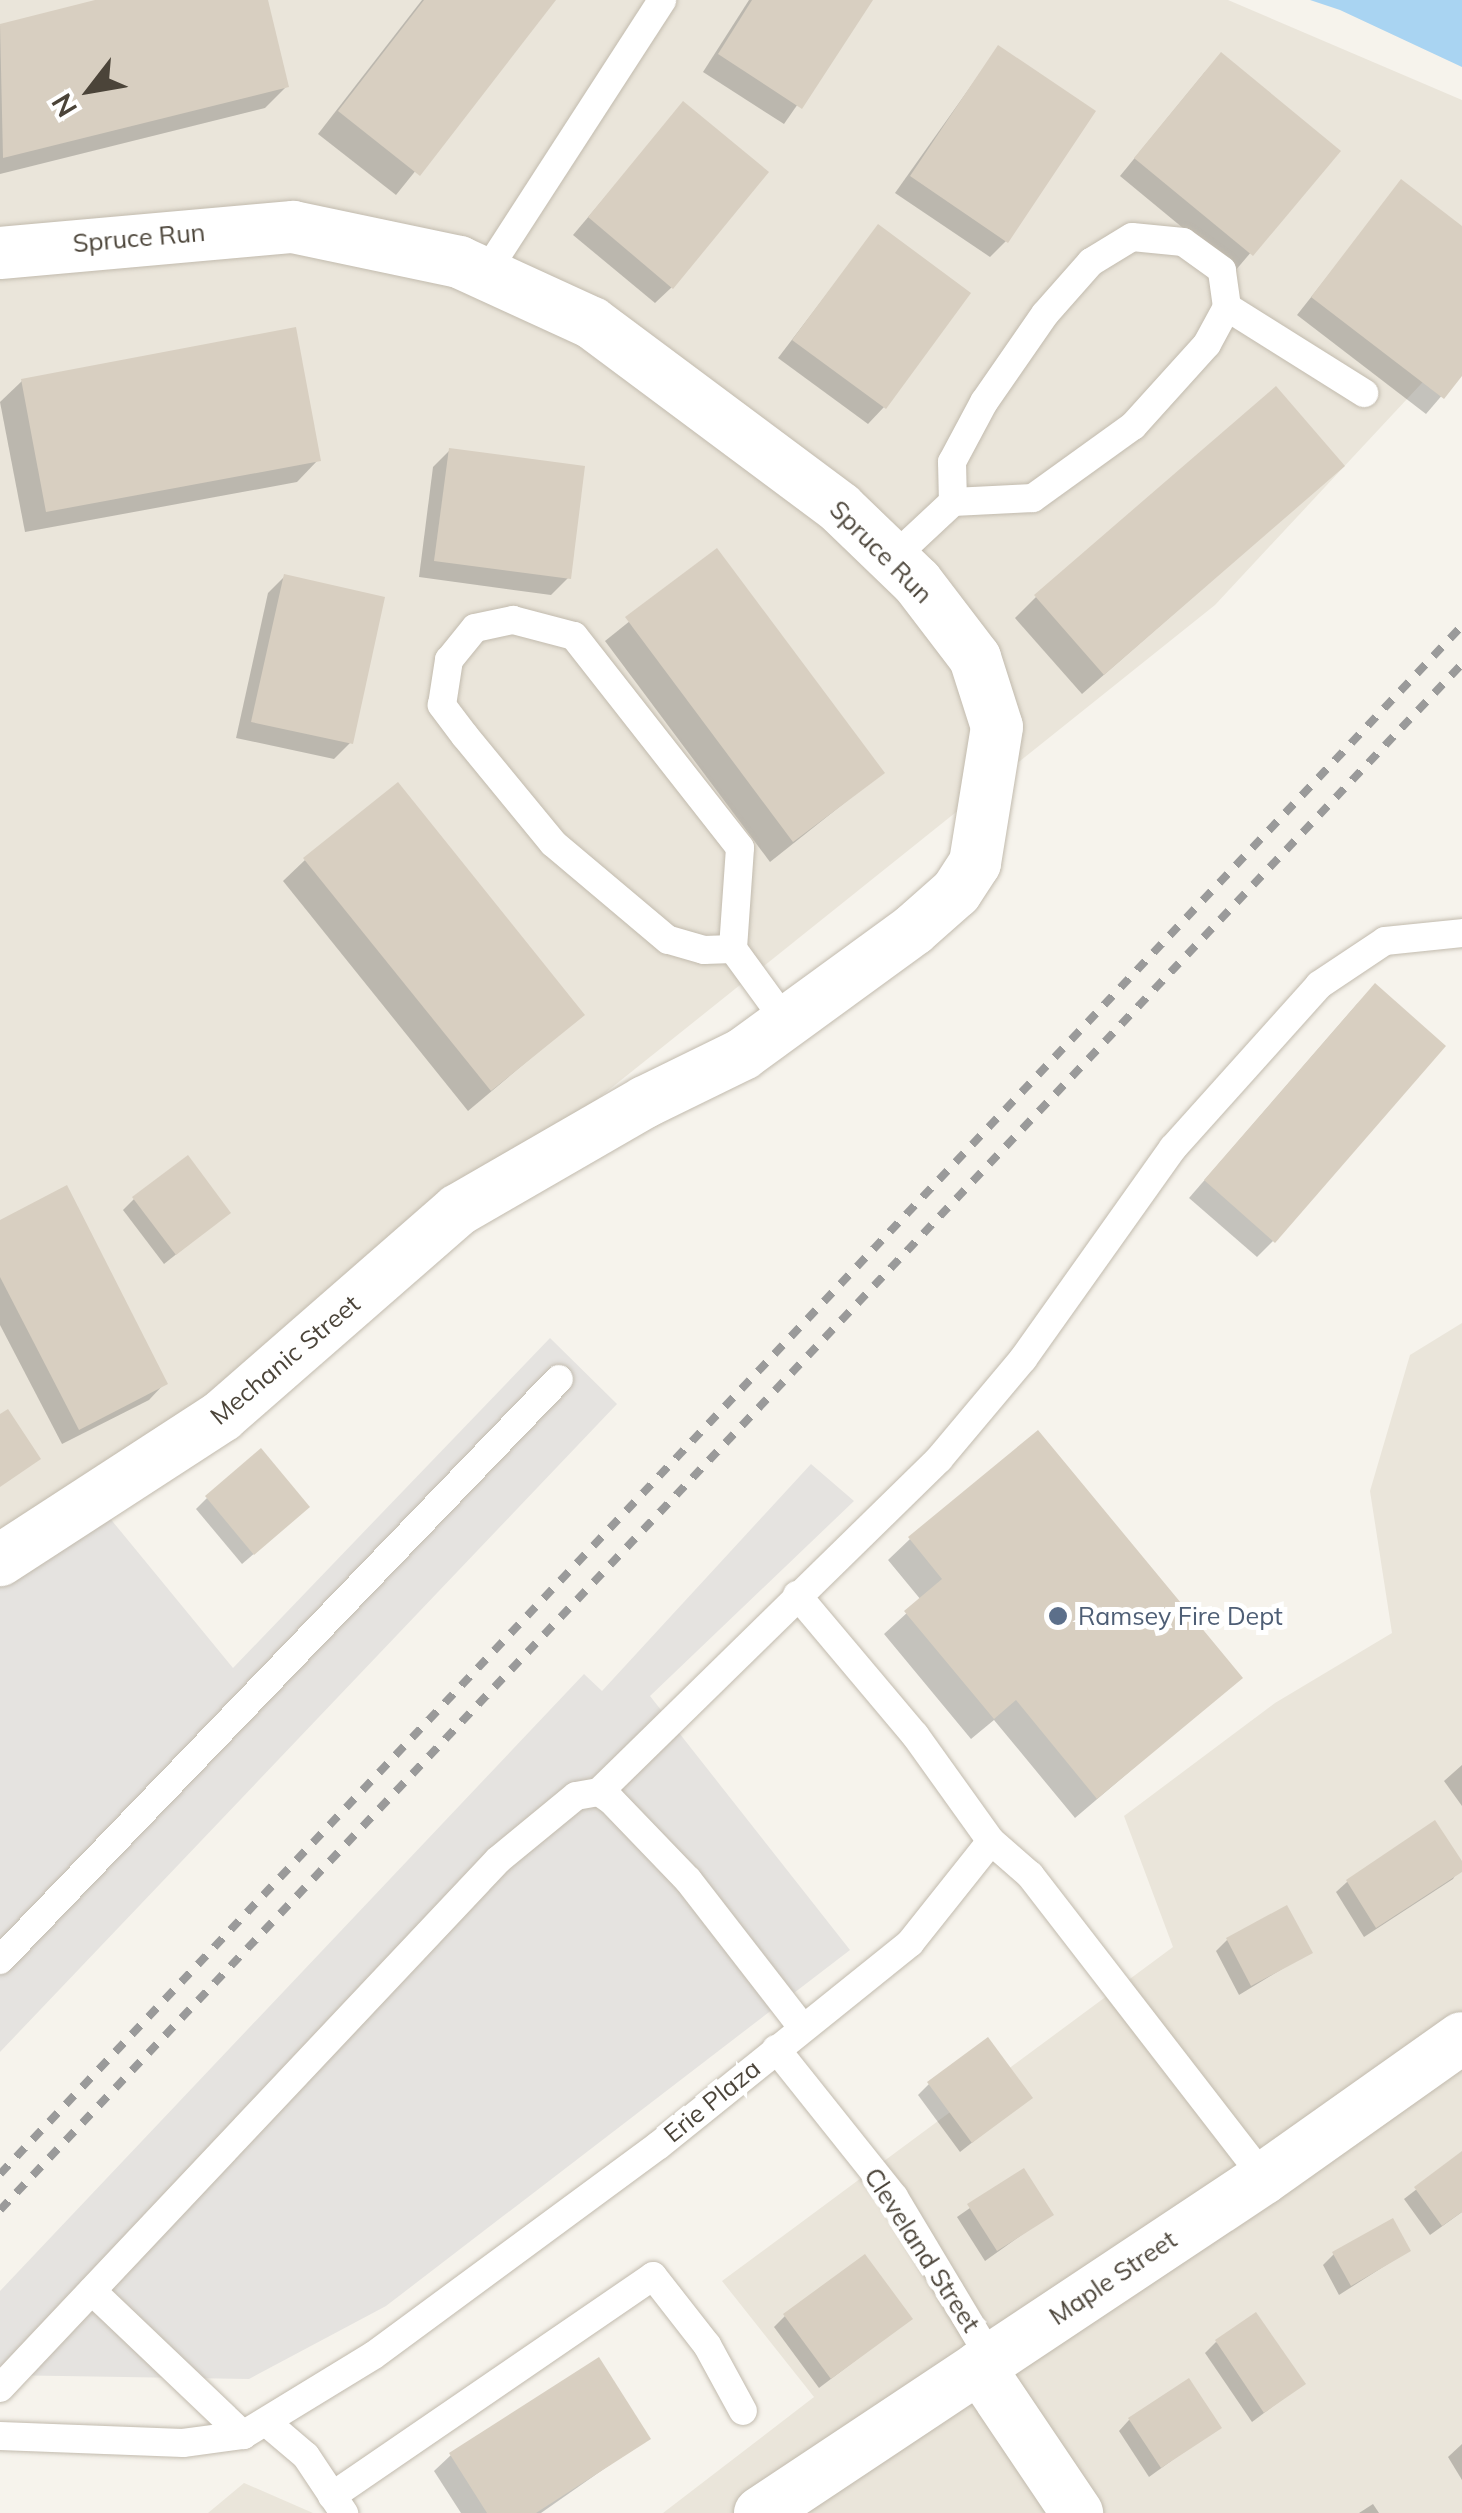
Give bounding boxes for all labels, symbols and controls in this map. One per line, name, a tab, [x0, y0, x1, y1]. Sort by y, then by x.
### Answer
north arrow	[40, 40, 140, 140]
text: N	[43, 88, 84, 124]
street label: Spruce Run	[72, 217, 206, 259]
street label: Spruce Run	[823, 494, 939, 610]
street label: Mechanic Street	[204, 1289, 366, 1431]
place label: Ramsey Fire Dept	[1078, 1601, 1283, 1631]
marker: Ramsey Fire Dept	[1047, 1605, 1069, 1627]
street label: Erie Plaza	[658, 2053, 766, 2149]
street label: Cleveland Street	[858, 2162, 986, 2338]
street label: Maple Street	[1044, 2225, 1182, 2331]

